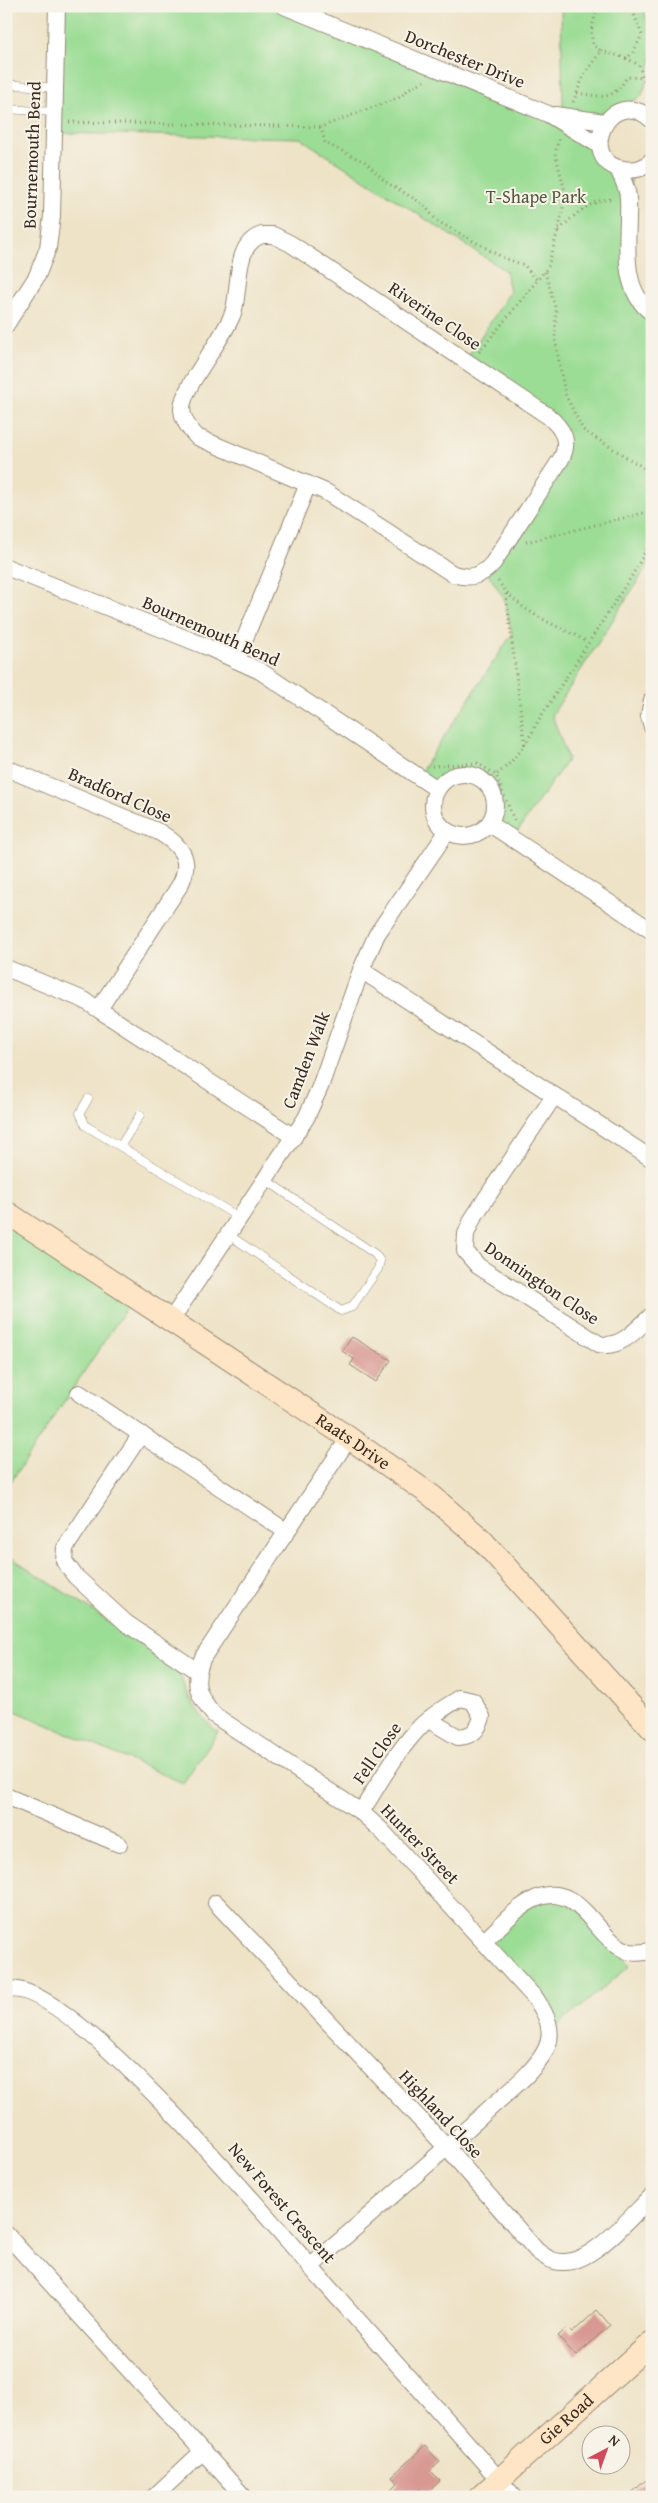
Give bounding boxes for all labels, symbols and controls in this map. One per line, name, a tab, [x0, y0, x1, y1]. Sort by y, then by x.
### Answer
street label: Dorchester Drive	[401, 22, 529, 95]
street label: Bournemouth Bend	[15, 80, 48, 229]
park label: T-Shape Park	[486, 183, 587, 210]
street label: Riverine Close	[383, 274, 487, 357]
street label: Bournemouth Bend	[138, 588, 284, 673]
street label: Bradford Close	[64, 760, 176, 829]
street label: Camden Walk	[275, 1006, 337, 1112]
street label: Donnington Close	[479, 1234, 605, 1331]
street label: Raats Drive	[311, 1406, 396, 1476]
street label: Fell Close	[345, 1716, 408, 1789]
street label: Hunter Street	[375, 1797, 466, 1891]
street label: Highland Close	[393, 2063, 490, 2164]
street label: New Forest Crescent	[222, 2136, 343, 2270]
street label: Gie Road	[532, 2387, 600, 2451]
north arrow	[580, 2426, 630, 2476]
text: N	[604, 2430, 625, 2451]

